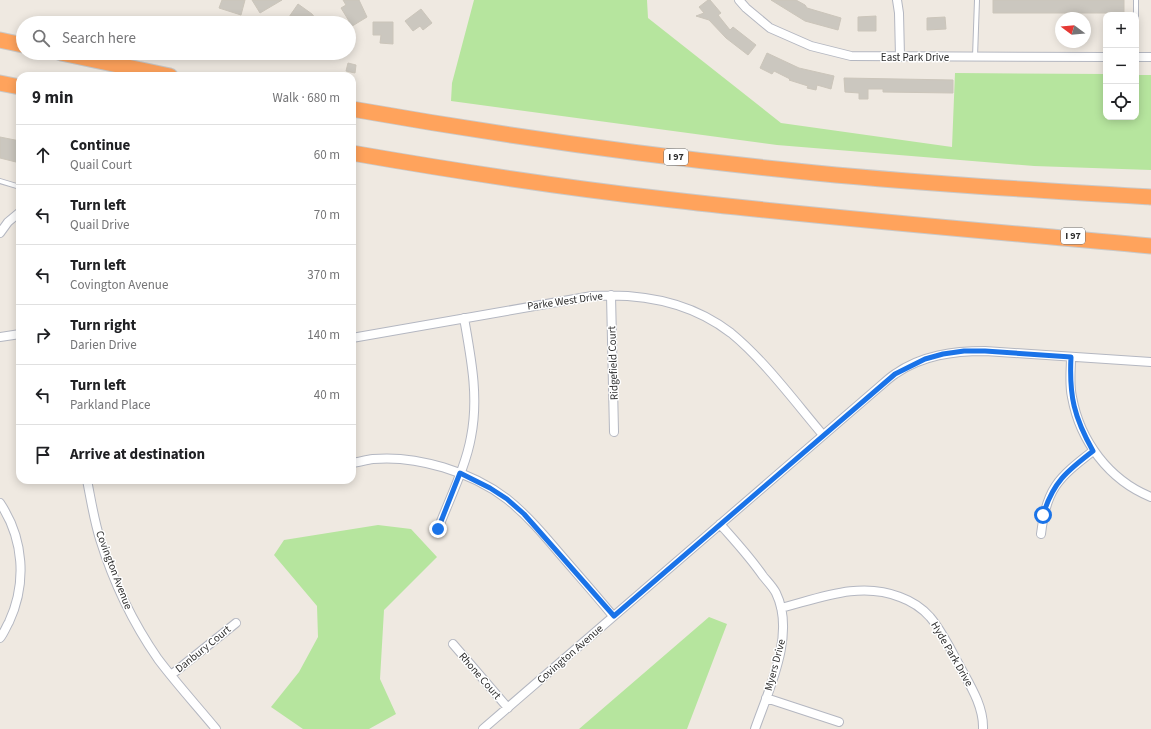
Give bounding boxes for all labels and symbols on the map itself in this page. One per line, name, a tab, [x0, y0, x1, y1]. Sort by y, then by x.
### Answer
north arrow	[1055, 12, 1091, 48]
street label: East Park Drive	[881, 50, 950, 65]
road number: I 97	[664, 149, 688, 165]
road number: I 97	[1061, 228, 1085, 244]
street label: Parke West Drive	[526, 288, 604, 314]
street label: Ridgefield Court	[604, 325, 622, 400]
route start	[1034, 506, 1052, 524]
route end	[429, 520, 447, 538]
street label: Covington Avenue	[92, 528, 136, 612]
street label: Hyde Park Drive	[927, 619, 977, 690]
street label: Covington Avenue	[534, 621, 607, 687]
street label: Danbury Court	[172, 622, 234, 676]
street label: Myers Drive	[761, 637, 789, 693]
street label: Rhone Court	[455, 649, 505, 703]

